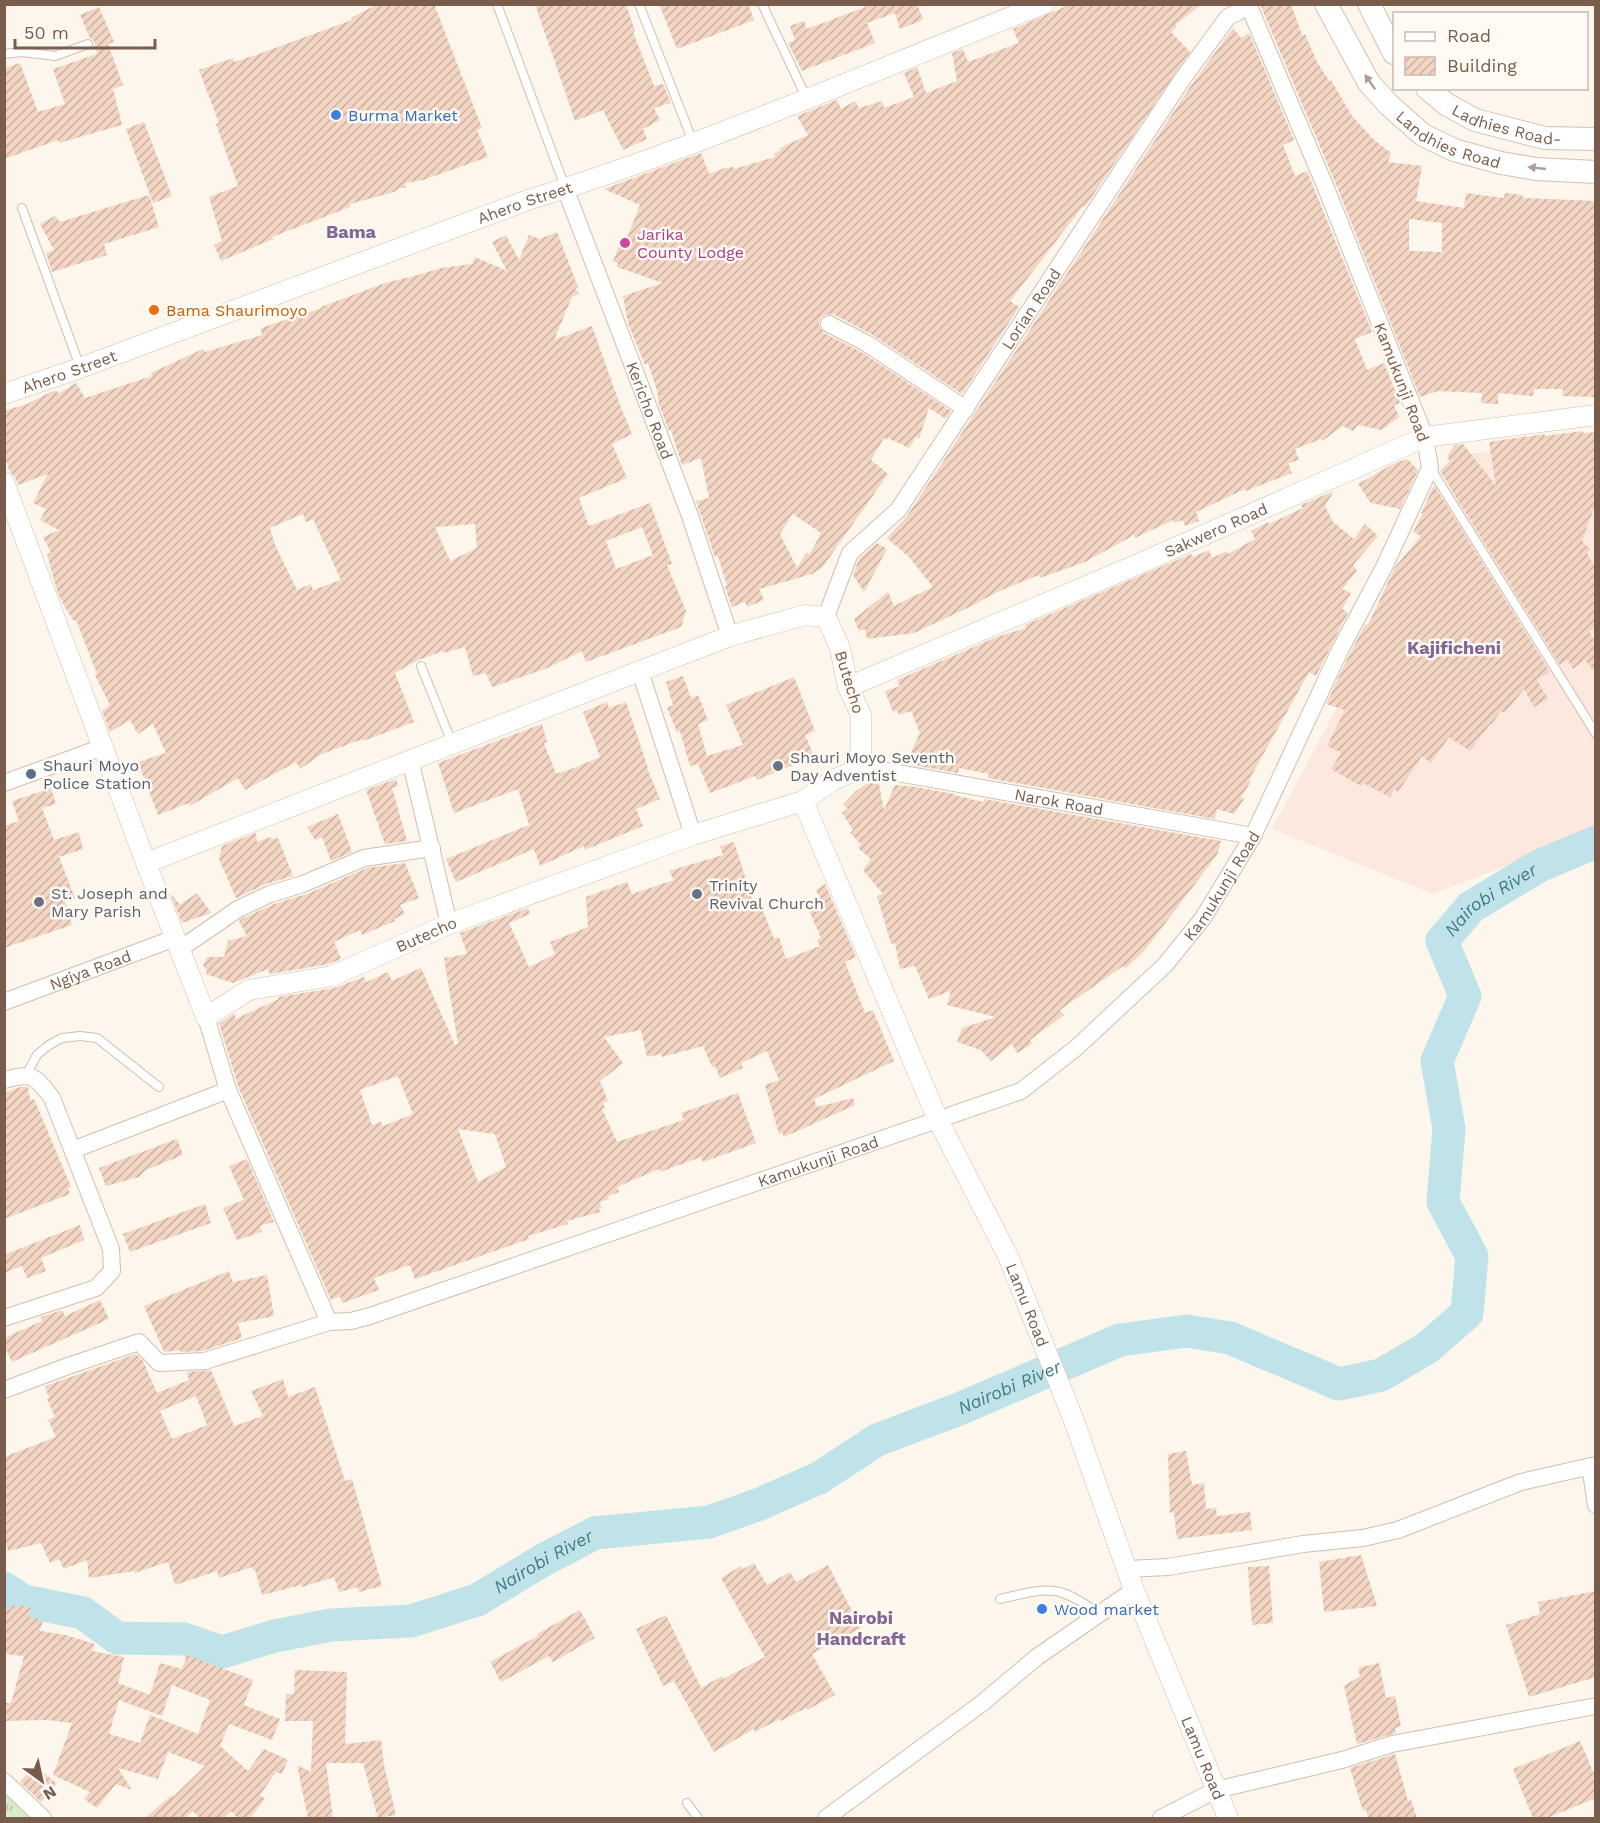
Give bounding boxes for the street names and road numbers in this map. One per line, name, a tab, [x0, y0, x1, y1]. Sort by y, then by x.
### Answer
street label: Ladhies Road-	[1449, 100, 1562, 148]
street label: Landhies Road	[1392, 107, 1503, 172]
street label: Ahero Street	[475, 177, 575, 228]
street label: Lorian Road	[998, 265, 1065, 353]
street label: Kamukunji Road	[1370, 320, 1433, 445]
street label: Ahero Street	[19, 346, 120, 397]
street label: Kericho Road	[622, 359, 677, 462]
street label: Sakwero Road	[1161, 499, 1271, 561]
street label: Butecho	[831, 648, 868, 716]
street label: Narok Road	[1013, 785, 1105, 819]
street label: Kamukunji Road	[1180, 828, 1264, 944]
street label: Butecho	[393, 913, 459, 956]
street label: Ngiya Road	[47, 946, 134, 994]
street label: Kamukunji Road	[755, 1132, 881, 1191]
street label: Lamu Road	[1002, 1261, 1052, 1350]
street label: Lamu Road	[1177, 1714, 1228, 1803]

